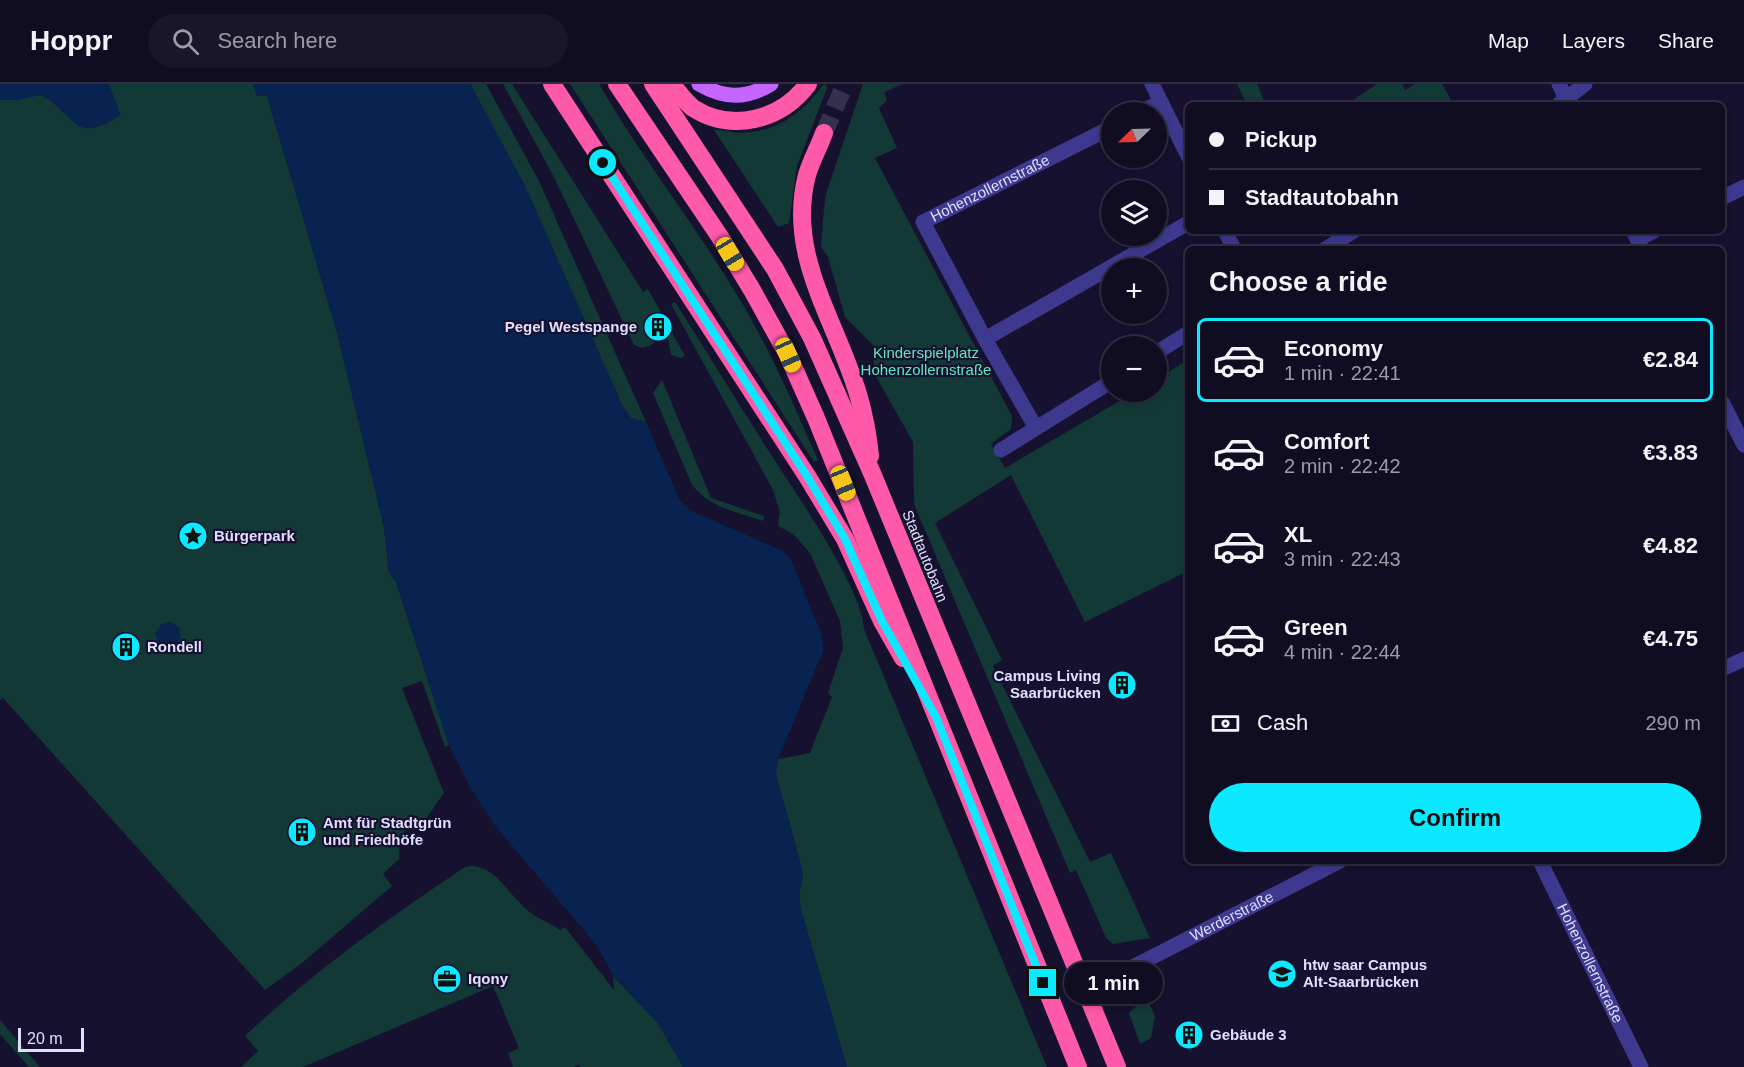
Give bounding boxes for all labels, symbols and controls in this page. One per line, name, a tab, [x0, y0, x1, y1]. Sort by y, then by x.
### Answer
search box	[148, 14, 568, 68]
text: Hoppr	[30, 25, 112, 56]
icon: search	[169, 25, 202, 58]
text: Search here	[217, 28, 337, 53]
text: Map	[1488, 29, 1529, 52]
text: Layers	[1562, 29, 1625, 52]
text: Share	[1658, 29, 1714, 52]
north arrow	[1101, 102, 1167, 168]
map controls	[1101, 102, 1167, 402]
text: Pickup	[1245, 127, 1317, 152]
route start	[589, 149, 616, 176]
street label: Hohenzollernstraße	[927, 151, 1052, 225]
button: layers	[1101, 180, 1167, 246]
text: Stadtautobahn	[1245, 185, 1399, 210]
car	[713, 234, 747, 274]
button: +	[1101, 258, 1167, 324]
text: Choose a ride	[1209, 267, 1388, 297]
building icon: Pegel Westspange	[642, 311, 674, 343]
place label: Pegel Westspange	[505, 318, 637, 335]
icon: car	[1212, 333, 1266, 387]
car	[772, 335, 804, 375]
button: −	[1101, 336, 1167, 402]
text: Economy	[1284, 336, 1383, 361]
park label: Kinderspielplatz Hohenzollernstraße	[861, 344, 991, 378]
text: €2.84	[1643, 347, 1698, 372]
text: 1 min · 22:41	[1284, 362, 1401, 384]
icon: car	[1212, 426, 1266, 480]
text: Comfort	[1284, 429, 1370, 454]
text: €3.83	[1643, 440, 1698, 465]
text: 2 min · 22:42	[1284, 455, 1401, 477]
car	[828, 463, 858, 503]
street label: Stadtautobahn	[899, 507, 952, 604]
icon: car	[1212, 519, 1266, 573]
place icon: Bürgerpark	[177, 520, 209, 552]
text: XL	[1284, 522, 1312, 547]
place label: Bürgerpark	[214, 527, 296, 544]
text: €4.82	[1643, 533, 1698, 558]
text: 3 min · 22:43	[1284, 548, 1401, 570]
icon: car	[1212, 612, 1266, 666]
text: Green	[1284, 615, 1348, 640]
text: €4.75	[1643, 626, 1698, 651]
building icon: Rondell	[110, 631, 142, 663]
place label: Rondell	[147, 638, 202, 655]
text: 4 min · 22:44	[1284, 641, 1401, 663]
place label: Campus Living Saarbrücken	[993, 667, 1101, 701]
building icon: Campus Living Saarbrücken	[1106, 669, 1138, 701]
icon: cash	[1209, 707, 1242, 740]
text: Cash	[1257, 710, 1308, 735]
text: 290 m	[1645, 712, 1701, 734]
button: Confirm	[1209, 783, 1701, 852]
place label: Amt für Stadtgrün und Friedhöfe	[323, 814, 451, 848]
building icon: Amt für Stadtgrün und Friedhöfe	[286, 816, 318, 848]
street label: Werderstraße	[1187, 888, 1276, 944]
street label: Hohenzollernstraße	[1554, 901, 1627, 1026]
place label: htw saar Campus Alt-Saarbrücken	[1303, 956, 1427, 990]
school or university icon: htw saar Campus Alt-Saarbrücken	[1266, 958, 1298, 990]
callout: 1 min	[1064, 962, 1163, 1004]
office icon: Iqony	[431, 963, 463, 995]
route end	[1029, 969, 1056, 996]
place label: Iqony	[468, 970, 509, 987]
text: 1 min	[1087, 972, 1140, 994]
building icon: Gebäude 3	[1173, 1019, 1205, 1051]
scale bar	[18, 1025, 84, 1052]
place label: Gebäude 3	[1210, 1026, 1287, 1043]
text: 20 m	[27, 1030, 63, 1047]

